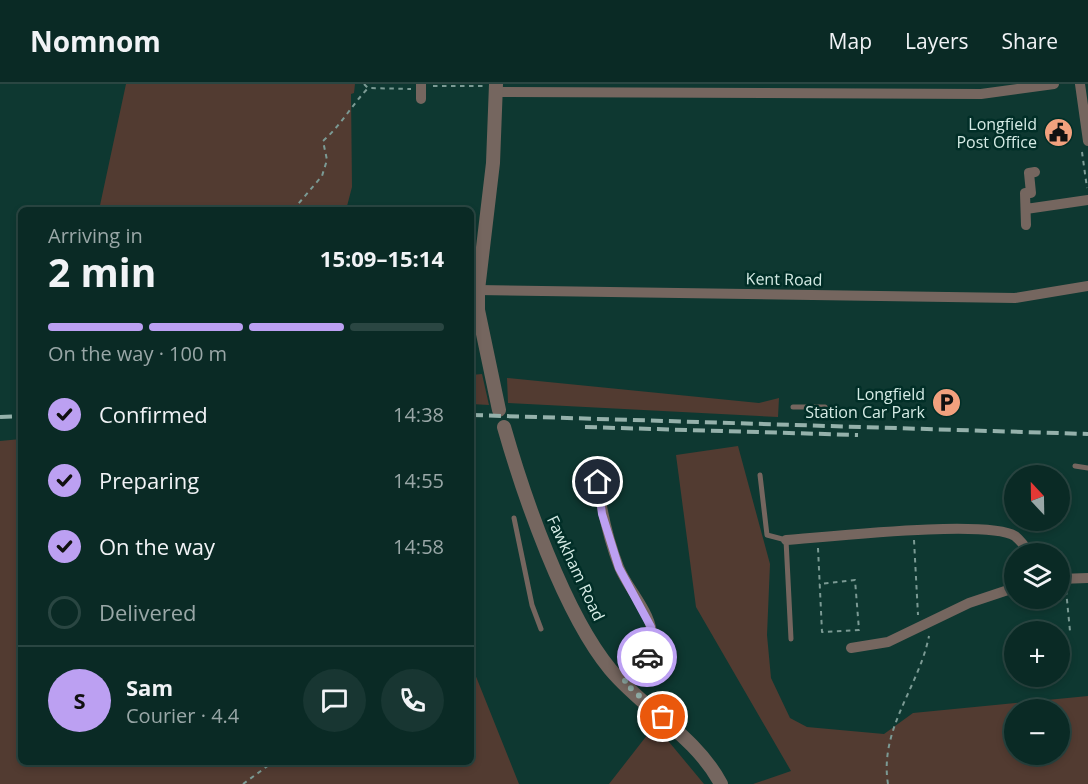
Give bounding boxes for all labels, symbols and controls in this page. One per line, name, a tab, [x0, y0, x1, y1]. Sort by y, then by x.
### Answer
text: Nomnom	[30, 22, 161, 60]
text: Map	[829, 27, 872, 55]
text: Layers	[905, 27, 969, 55]
text: Share	[1002, 27, 1058, 55]
place label: Longfield Post Office	[956, 113, 1037, 153]
public building icon: Longfield Post Office	[1042, 117, 1074, 149]
text: Arriving in	[48, 222, 143, 249]
text: 15:09–15:14	[320, 243, 444, 273]
text: 2 min	[48, 245, 156, 298]
street label: Kent Road	[745, 267, 823, 291]
text: On the way · 100 m	[48, 340, 227, 367]
place label: Longfield Station Car Park	[805, 383, 926, 423]
parking icon: Longfield Station Car Park	[930, 387, 962, 419]
icon: check	[48, 398, 81, 431]
text: Confirmed	[99, 399, 208, 429]
text: 14:38	[393, 401, 444, 428]
pin	[572, 456, 623, 507]
icon: check	[48, 464, 81, 497]
text: Preparing	[99, 465, 199, 495]
icon: home	[581, 465, 614, 498]
north arrow	[1004, 465, 1070, 531]
map controls	[1004, 465, 1070, 765]
text: 14:55	[393, 467, 444, 494]
street label: Fawkham Road	[542, 512, 610, 624]
icon: check	[48, 530, 81, 563]
text: On the way	[99, 531, 215, 561]
text: 14:58	[393, 533, 444, 560]
button: layers	[1004, 543, 1070, 609]
text: Delivered	[99, 597, 197, 627]
button: +	[1004, 621, 1070, 687]
courier	[617, 627, 677, 687]
icon: car	[631, 641, 664, 674]
button: chat	[303, 669, 366, 732]
button: phone	[381, 669, 444, 732]
text: Sam	[126, 672, 173, 702]
text: S	[73, 685, 86, 715]
pin	[637, 691, 688, 742]
button: −	[1004, 699, 1070, 765]
icon: bag	[646, 700, 679, 733]
text: Courier · 4.4	[126, 702, 239, 729]

